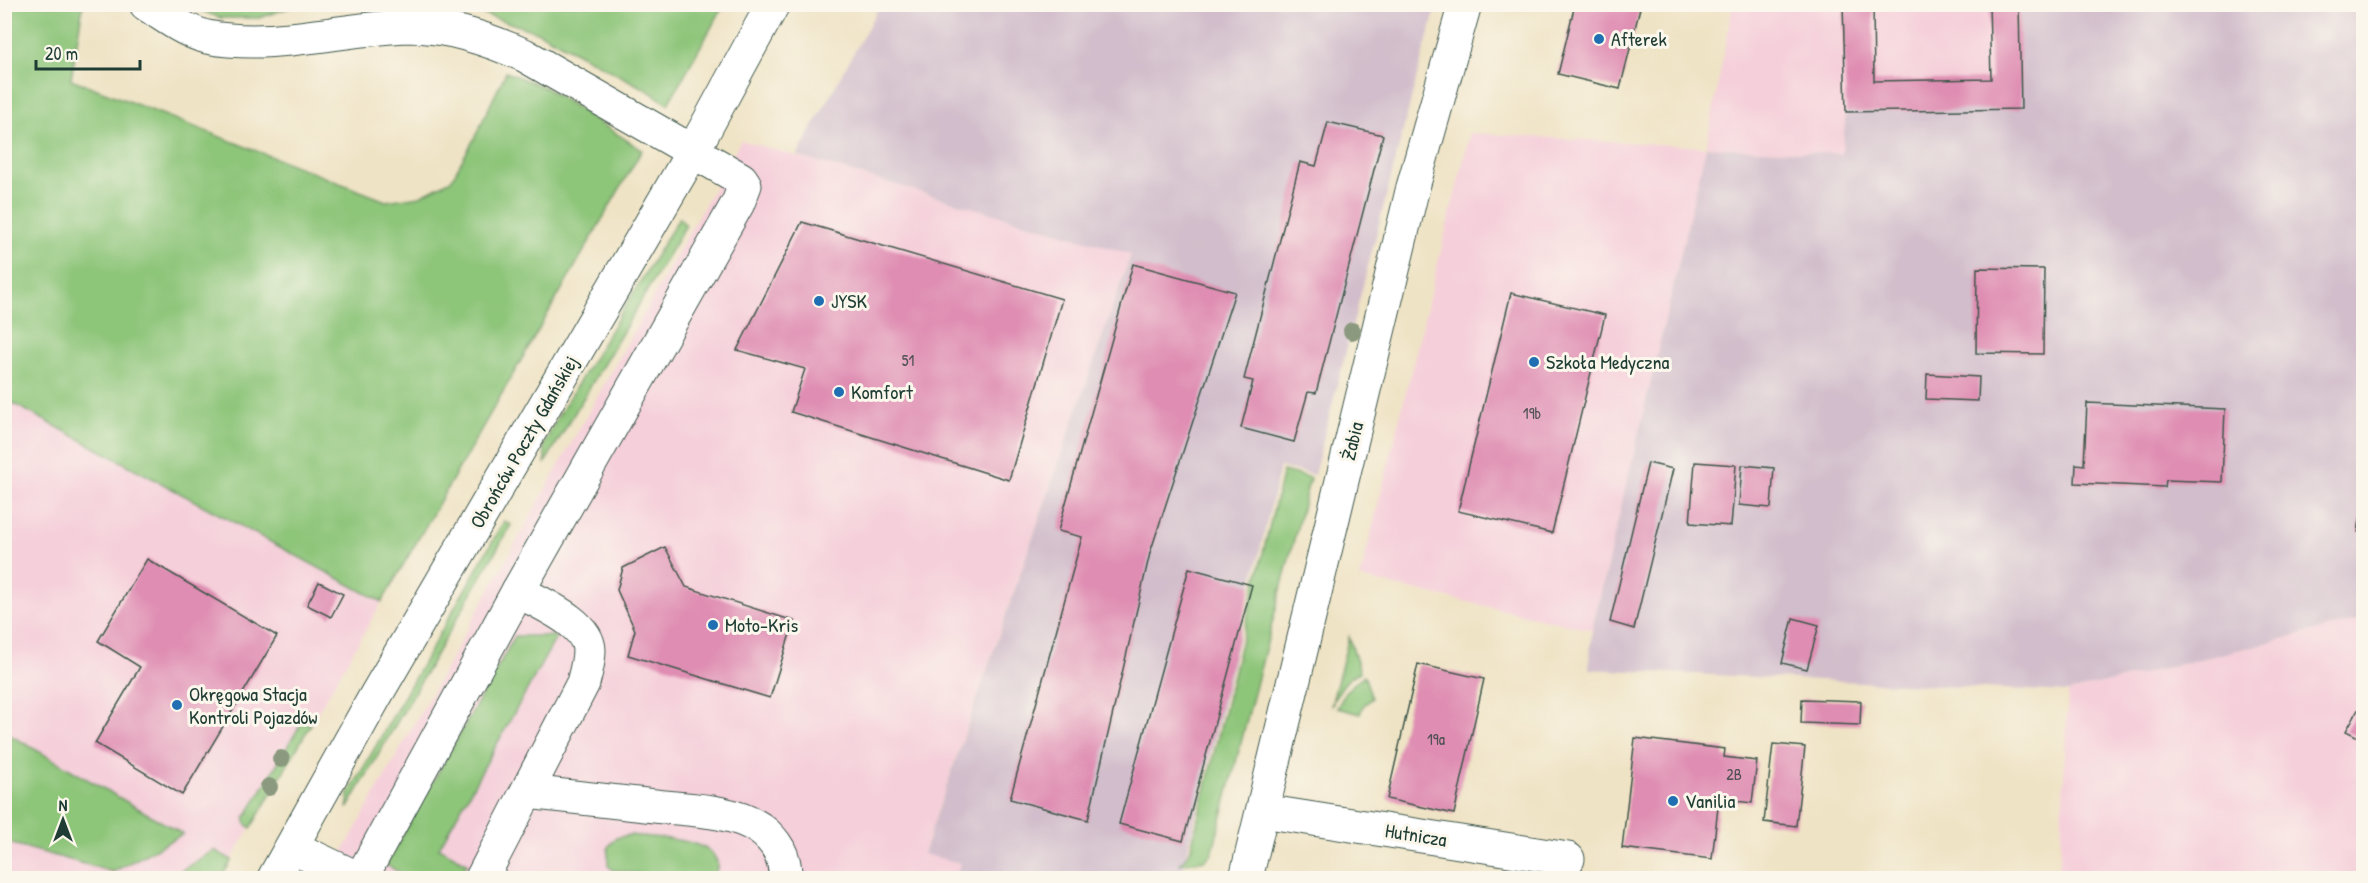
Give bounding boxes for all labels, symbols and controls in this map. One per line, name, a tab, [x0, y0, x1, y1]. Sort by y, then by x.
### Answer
place label: Afterek	[1611, 25, 1667, 52]
marker: Afterek	[1592, 32, 1606, 46]
scale bar	[36, 33, 140, 71]
text: 20 m	[45, 41, 78, 66]
place label: JYSK	[831, 287, 867, 314]
marker: JYSK	[812, 294, 826, 308]
place label: Szkoła Medyczna	[1546, 348, 1670, 375]
house number: 51	[902, 349, 914, 371]
street label: Obrońców Poczty Gdańskiej	[463, 350, 584, 533]
marker: Szkoła Medyczna	[1527, 355, 1541, 369]
place label: Komfort	[851, 378, 914, 405]
marker: Komfort	[832, 385, 846, 399]
house number: 19b	[1523, 402, 1541, 424]
street label: Żabia	[1334, 419, 1369, 463]
place label: Moto-Kris	[725, 611, 799, 638]
marker: Moto-Kris	[706, 618, 720, 632]
place label: Okręgowa Stacja Kontroli Pojazdów	[189, 680, 318, 730]
marker: Okręgowa Stacja Kontroli Pojazdów	[170, 698, 184, 712]
house number: 19a	[1427, 728, 1445, 750]
house number: 2B	[1726, 763, 1742, 785]
place label: Vanilia	[1685, 787, 1735, 814]
north arrow	[33, 790, 93, 850]
text: N	[59, 794, 68, 816]
marker: Vanilia	[1666, 794, 1680, 808]
street label: Hutnicza	[1383, 816, 1449, 853]

